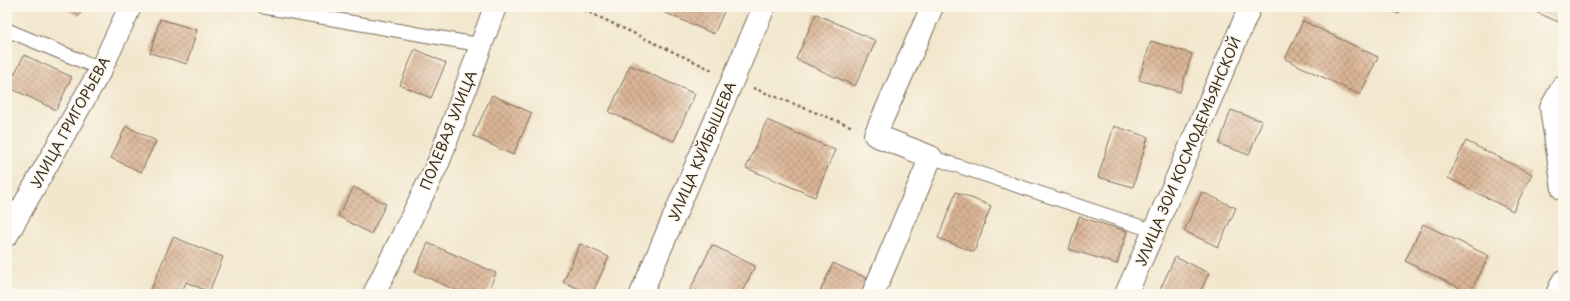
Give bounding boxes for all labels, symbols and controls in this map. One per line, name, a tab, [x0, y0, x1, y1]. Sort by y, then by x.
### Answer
street label: УЛИЦА ЗОИ КОСМОДЕМЬЯНСКОЙ	[1130, 33, 1246, 269]
street label: УЛИЦА ГРИГОРЬЕВА	[25, 53, 115, 191]
street label: ПОЛЕВАЯ УЛИЦА	[414, 67, 482, 193]
street label: УЛИЦА КУЙБЫШЕВА	[663, 78, 741, 224]

